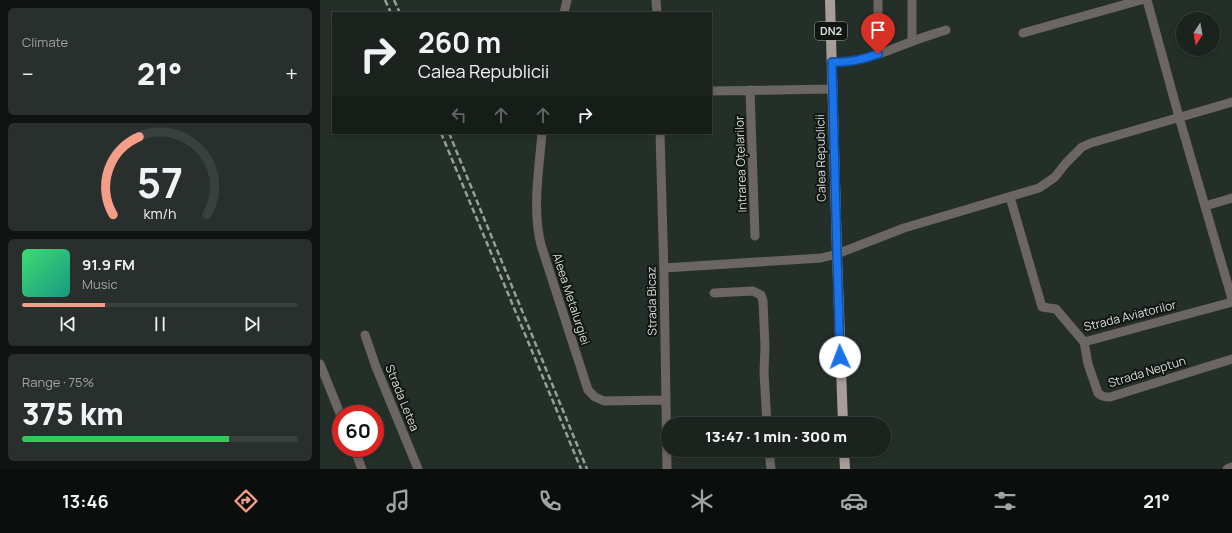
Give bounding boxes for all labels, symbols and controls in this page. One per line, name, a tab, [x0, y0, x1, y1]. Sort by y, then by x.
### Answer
north arrow	[1176, 12, 1220, 56]
map controls	[1176, 12, 1220, 56]
pin	[861, 13, 895, 54]
icon: arrive	[867, 19, 889, 41]
road number: DN2	[815, 22, 847, 40]
text: 260 m	[418, 23, 501, 61]
icon: right	[352, 28, 404, 80]
text: Climate	[22, 33, 68, 51]
text: 21°	[137, 53, 182, 94]
text: −	[22, 59, 34, 89]
text: +	[285, 59, 298, 89]
text: Calea Republicii	[418, 59, 549, 83]
icon: left	[448, 104, 470, 126]
icon: ahead	[490, 104, 512, 126]
icon: ahead	[532, 104, 554, 126]
icon: right	[574, 104, 596, 126]
street label: Calea Republicii	[811, 114, 830, 202]
street label: Intrarea Oțelarilor	[730, 115, 751, 213]
text: 57	[137, 154, 183, 210]
text: km/h	[143, 203, 177, 222]
street label: Aleea Metalurgiei	[549, 251, 594, 347]
text: 91.9 FM	[82, 254, 135, 275]
street label: Strada Bicaz	[642, 266, 661, 336]
text: Music	[82, 275, 118, 293]
street label: Strada Aviatorilor	[1082, 296, 1179, 335]
icon: previous	[57, 313, 79, 335]
icon: pause	[149, 313, 171, 335]
icon: next	[241, 313, 263, 335]
position arrow	[819, 336, 861, 378]
street label: Strada Neptun	[1106, 352, 1188, 391]
street label: Strada Letea	[381, 362, 424, 434]
text: Range · 75%	[22, 373, 94, 391]
text: 375 km	[22, 393, 124, 434]
speed limit sign: 60	[332, 405, 384, 457]
text: 13:47 · 1 min · 300 m	[705, 426, 847, 447]
icon: directions	[232, 487, 260, 515]
icon: music	[384, 487, 412, 515]
icon: phone	[536, 487, 564, 515]
icon: climate	[688, 487, 716, 515]
icon: car	[840, 487, 868, 515]
icon: filters	[991, 487, 1019, 515]
text: 13:46	[62, 489, 109, 513]
text: 21°	[1143, 489, 1170, 513]

